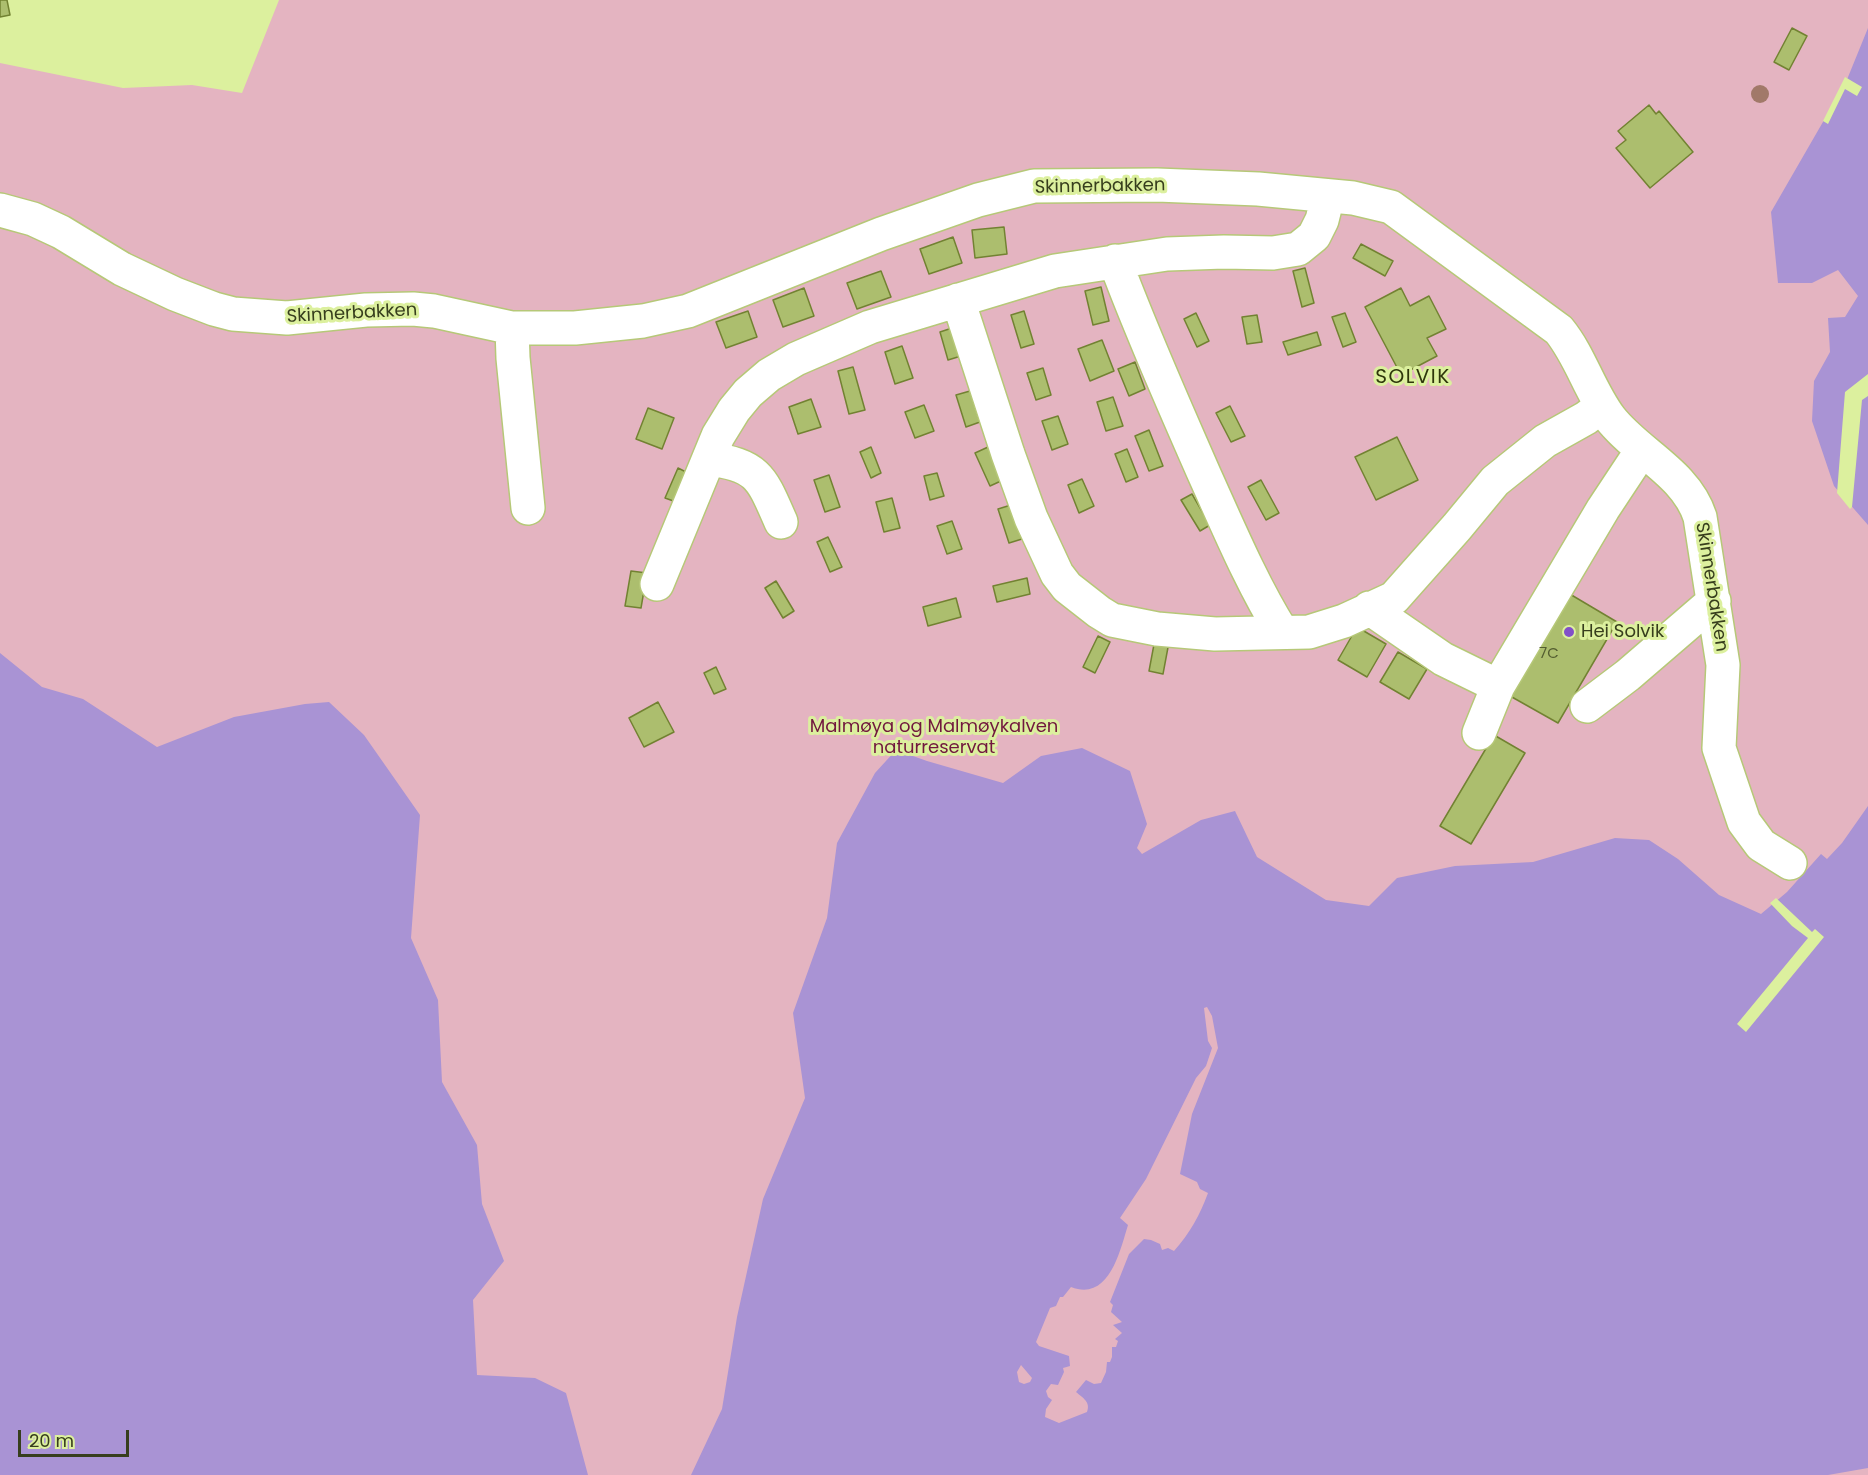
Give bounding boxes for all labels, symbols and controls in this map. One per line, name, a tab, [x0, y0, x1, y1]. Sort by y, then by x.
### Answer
street label: Skinnerbakken	[1034, 175, 1166, 199]
street label: Skinnerbakken	[286, 300, 418, 328]
district label: SOLVIK	[1375, 366, 1451, 390]
street label: Skinnerbakken	[1690, 521, 1732, 653]
place label: Hei Solvik	[1581, 621, 1664, 643]
marker: Hei Solvik	[1562, 625, 1576, 639]
house number: 7C	[1539, 645, 1559, 663]
park label: Malmøya og Malmøykalven naturreservat	[810, 716, 1058, 758]
scale bar	[21, 1418, 132, 1456]
text: 20 m	[29, 1428, 74, 1453]

